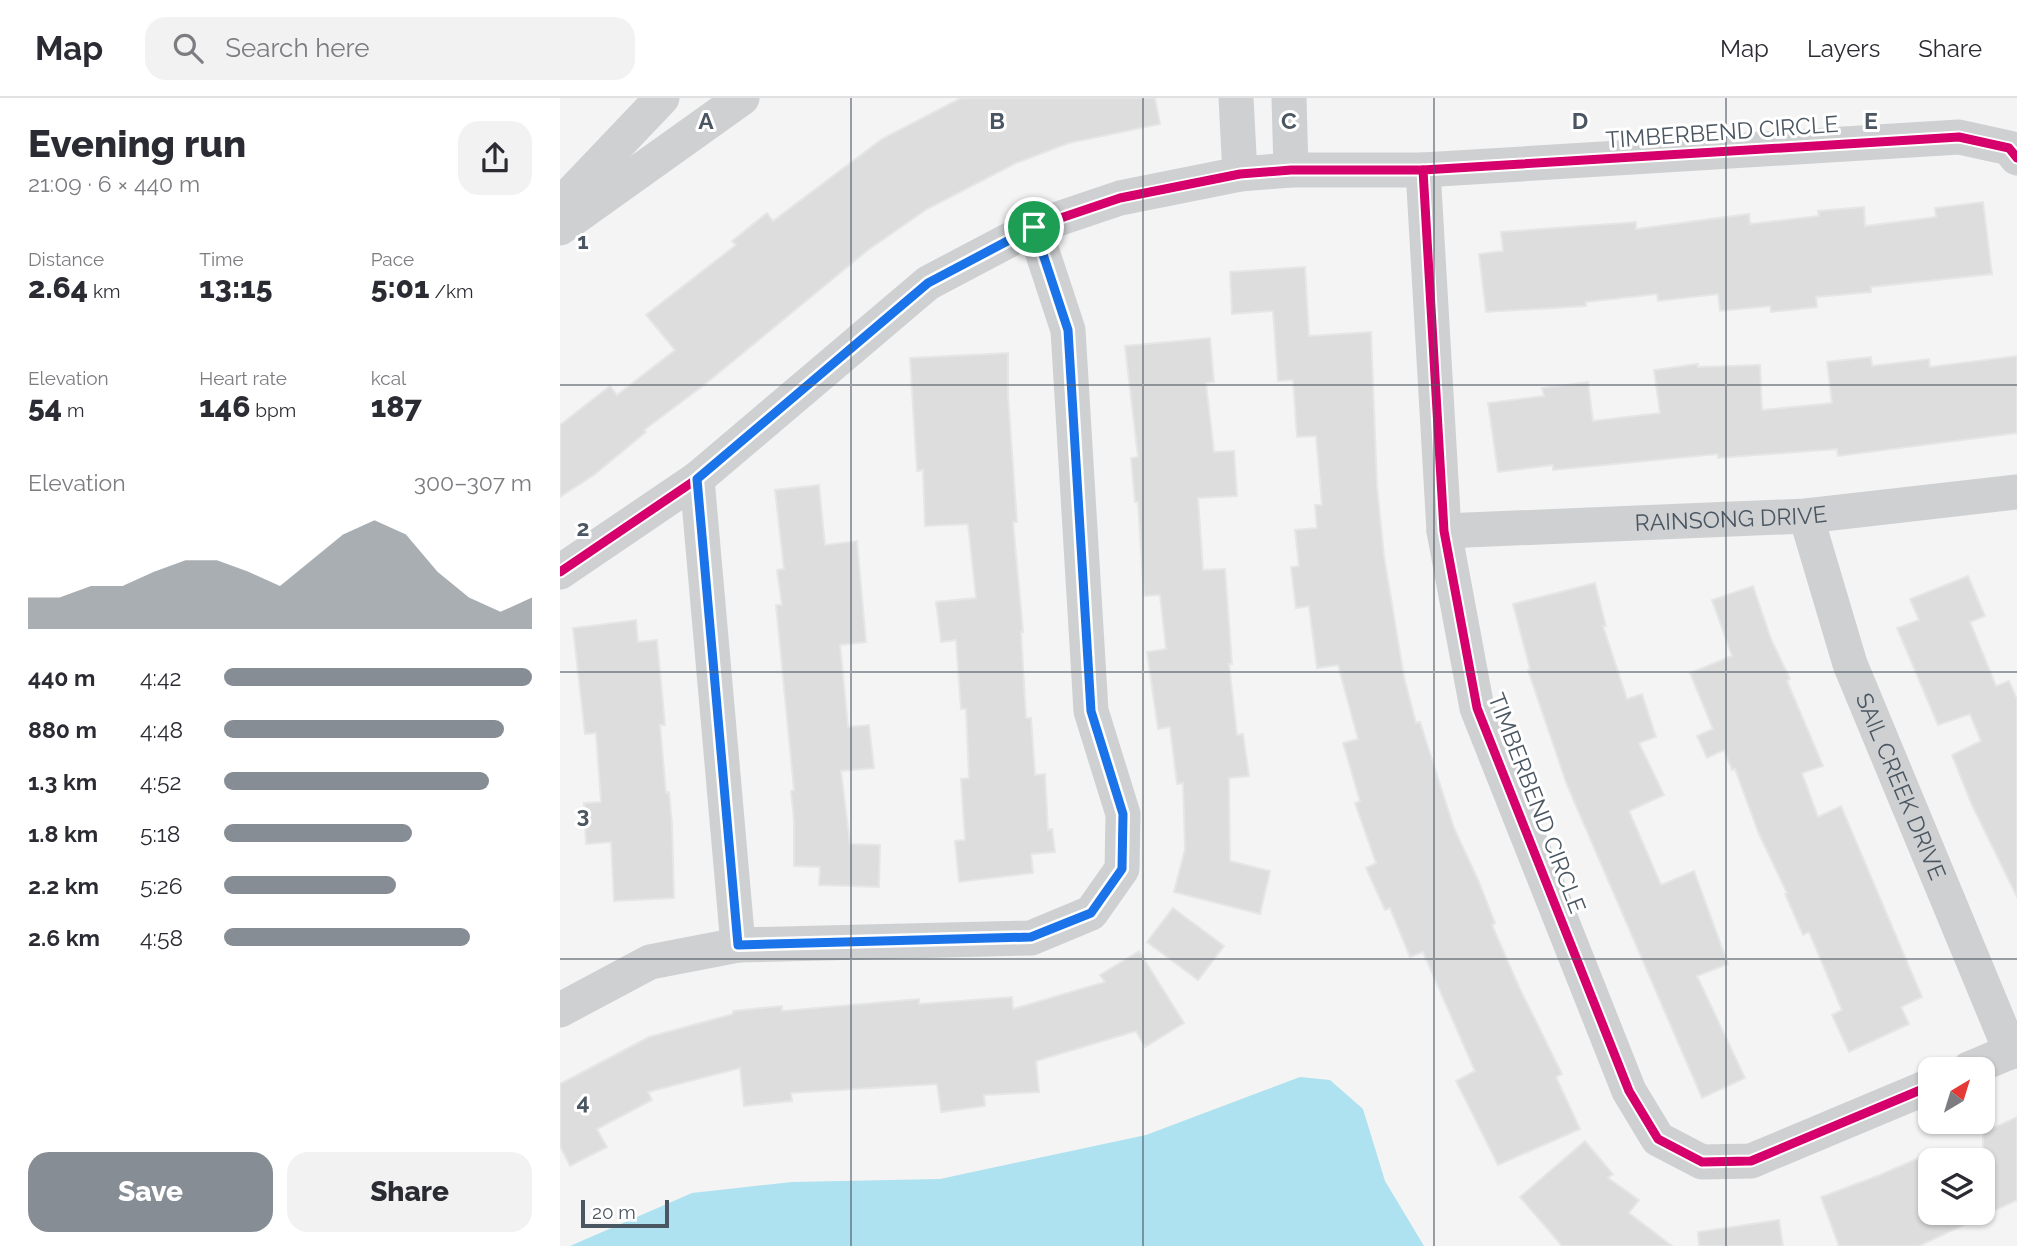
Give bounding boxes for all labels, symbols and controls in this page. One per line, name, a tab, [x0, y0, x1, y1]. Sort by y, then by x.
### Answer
search box	[145, 17, 635, 80]
text: Map	[35, 29, 103, 68]
icon: search	[169, 29, 207, 67]
text: Search here	[225, 33, 370, 63]
text: Map	[1720, 34, 1769, 63]
text: Layers	[1807, 34, 1880, 63]
text: Share	[1918, 34, 1982, 63]
text: A	[698, 107, 714, 134]
text: B	[989, 107, 1005, 134]
text: C	[1281, 107, 1297, 134]
text: D	[1572, 107, 1588, 134]
text: E	[1864, 107, 1878, 134]
street label: TIMBERBEND CIRCLE	[1605, 110, 1839, 153]
text: Evening run	[28, 121, 246, 166]
button: share	[458, 121, 532, 195]
text: 21:09 · 6 × 440 m	[28, 170, 200, 197]
pin	[1004, 197, 1064, 257]
icon: arrive	[1015, 208, 1053, 246]
text: 1	[577, 227, 589, 254]
text: Distance	[28, 248, 104, 270]
text: Time	[199, 248, 244, 270]
text: Pace	[371, 248, 414, 270]
text: 2.64	[28, 270, 88, 305]
text: 13:15	[199, 270, 272, 305]
text: 5:01	[371, 270, 430, 305]
text: km	[88, 280, 121, 302]
text: /km	[430, 280, 473, 302]
text: Elevation	[28, 367, 109, 389]
text: Heart rate	[199, 367, 287, 389]
text: kcal	[371, 367, 406, 389]
text: 54	[28, 389, 62, 424]
text: 146	[199, 389, 250, 424]
text: 187	[371, 389, 422, 424]
text: m	[62, 399, 84, 421]
text: bpm	[250, 399, 296, 421]
text: Elevation	[28, 469, 126, 496]
text: 300–307 m	[414, 469, 532, 496]
street label: RAINSONG DRIVE	[1634, 500, 1828, 536]
text: 2	[577, 514, 589, 541]
text: 440 m	[28, 664, 95, 691]
text: 4:42	[140, 664, 181, 691]
street label: TIMBERBEND CIRCLE	[1483, 689, 1592, 917]
street label: SAIL CREEK DRIVE	[1851, 689, 1952, 884]
text: 880 m	[28, 716, 97, 743]
text: 4:48	[140, 716, 183, 743]
text: 1.3 km	[28, 768, 97, 795]
text: 4:52	[140, 768, 181, 795]
text: 3	[577, 801, 589, 828]
text: 1.8 km	[28, 820, 98, 847]
text: 5:18	[140, 820, 180, 847]
text: 2.2 km	[28, 872, 99, 899]
text: 5:26	[140, 872, 183, 899]
text: 2.6 km	[28, 924, 100, 951]
text: 4:58	[140, 924, 183, 951]
north arrow	[1918, 1057, 1995, 1134]
map controls	[1918, 1057, 1995, 1225]
text: 4	[576, 1088, 590, 1115]
button: layers	[1918, 1148, 1995, 1225]
button: Save	[28, 1152, 273, 1232]
button: Share	[287, 1152, 532, 1232]
scale bar	[581, 1197, 668, 1229]
text: 20 m	[592, 1201, 636, 1223]

